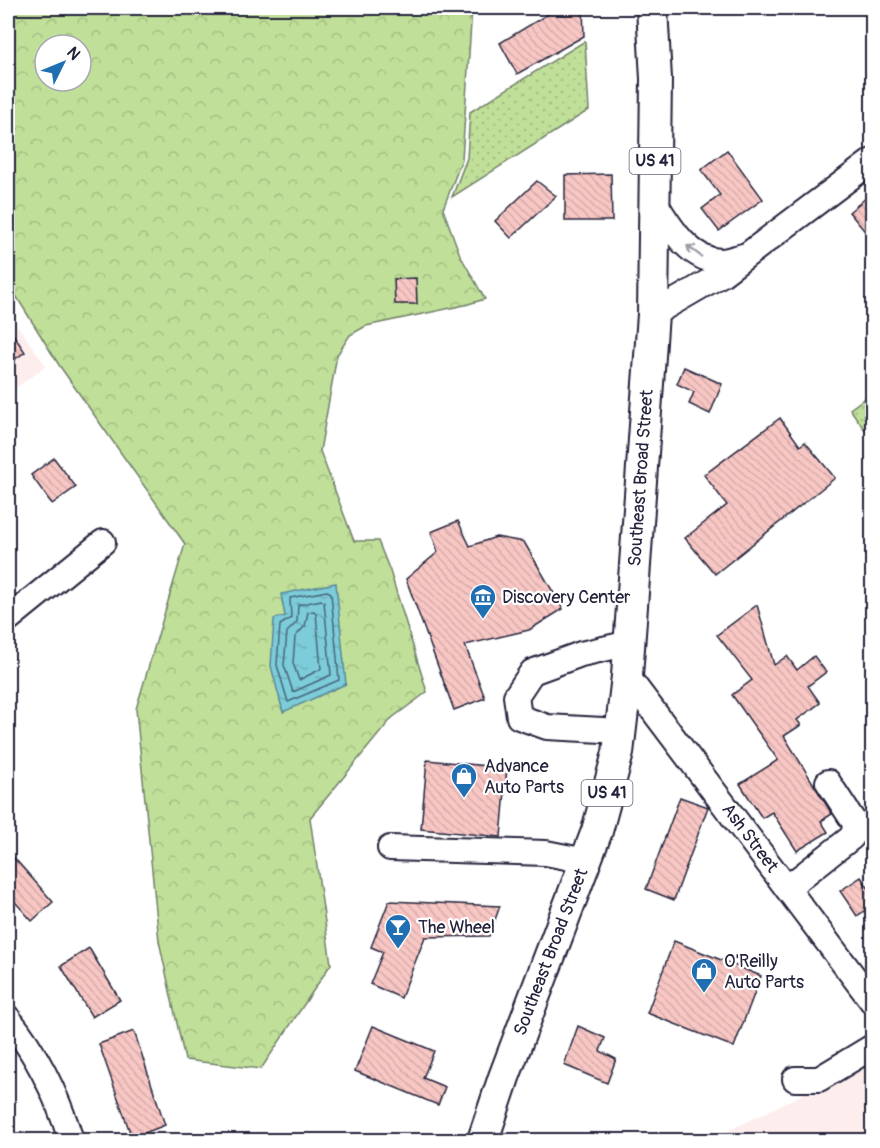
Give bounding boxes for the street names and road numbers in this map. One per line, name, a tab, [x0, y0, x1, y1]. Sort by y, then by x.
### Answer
road number: US 41	[630, 148, 680, 174]
street label: Southeast Broad Street	[623, 388, 659, 567]
road number: US 41	[582, 780, 632, 806]
street label: Ash Street	[716, 799, 784, 878]
street label: Southeast Broad Street	[509, 864, 594, 1039]

